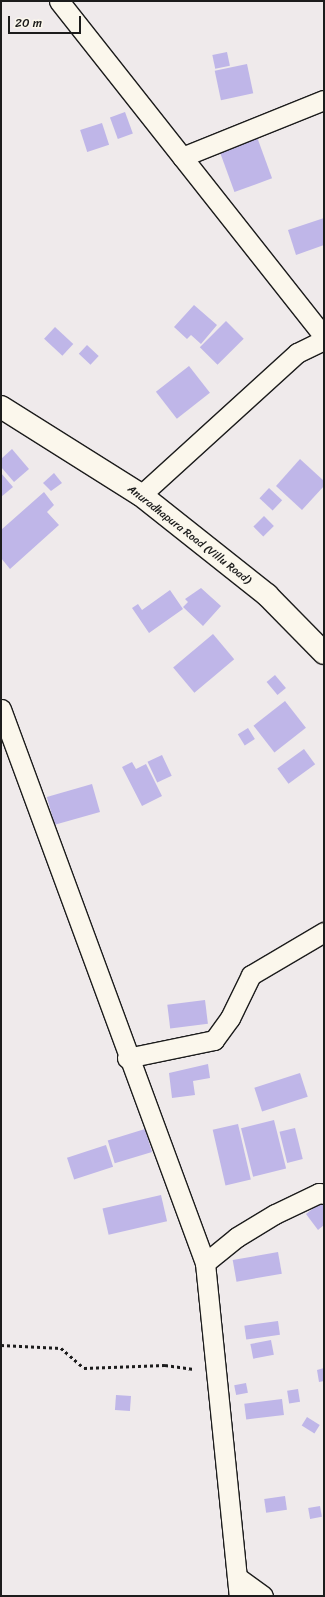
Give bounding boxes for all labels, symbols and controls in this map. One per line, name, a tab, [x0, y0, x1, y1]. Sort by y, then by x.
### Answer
scale bar	[10, 8, 83, 34]
text: 20 m	[15, 12, 42, 34]
street label: Anuradhapura Road (Villu Road)	[125, 483, 253, 587]

